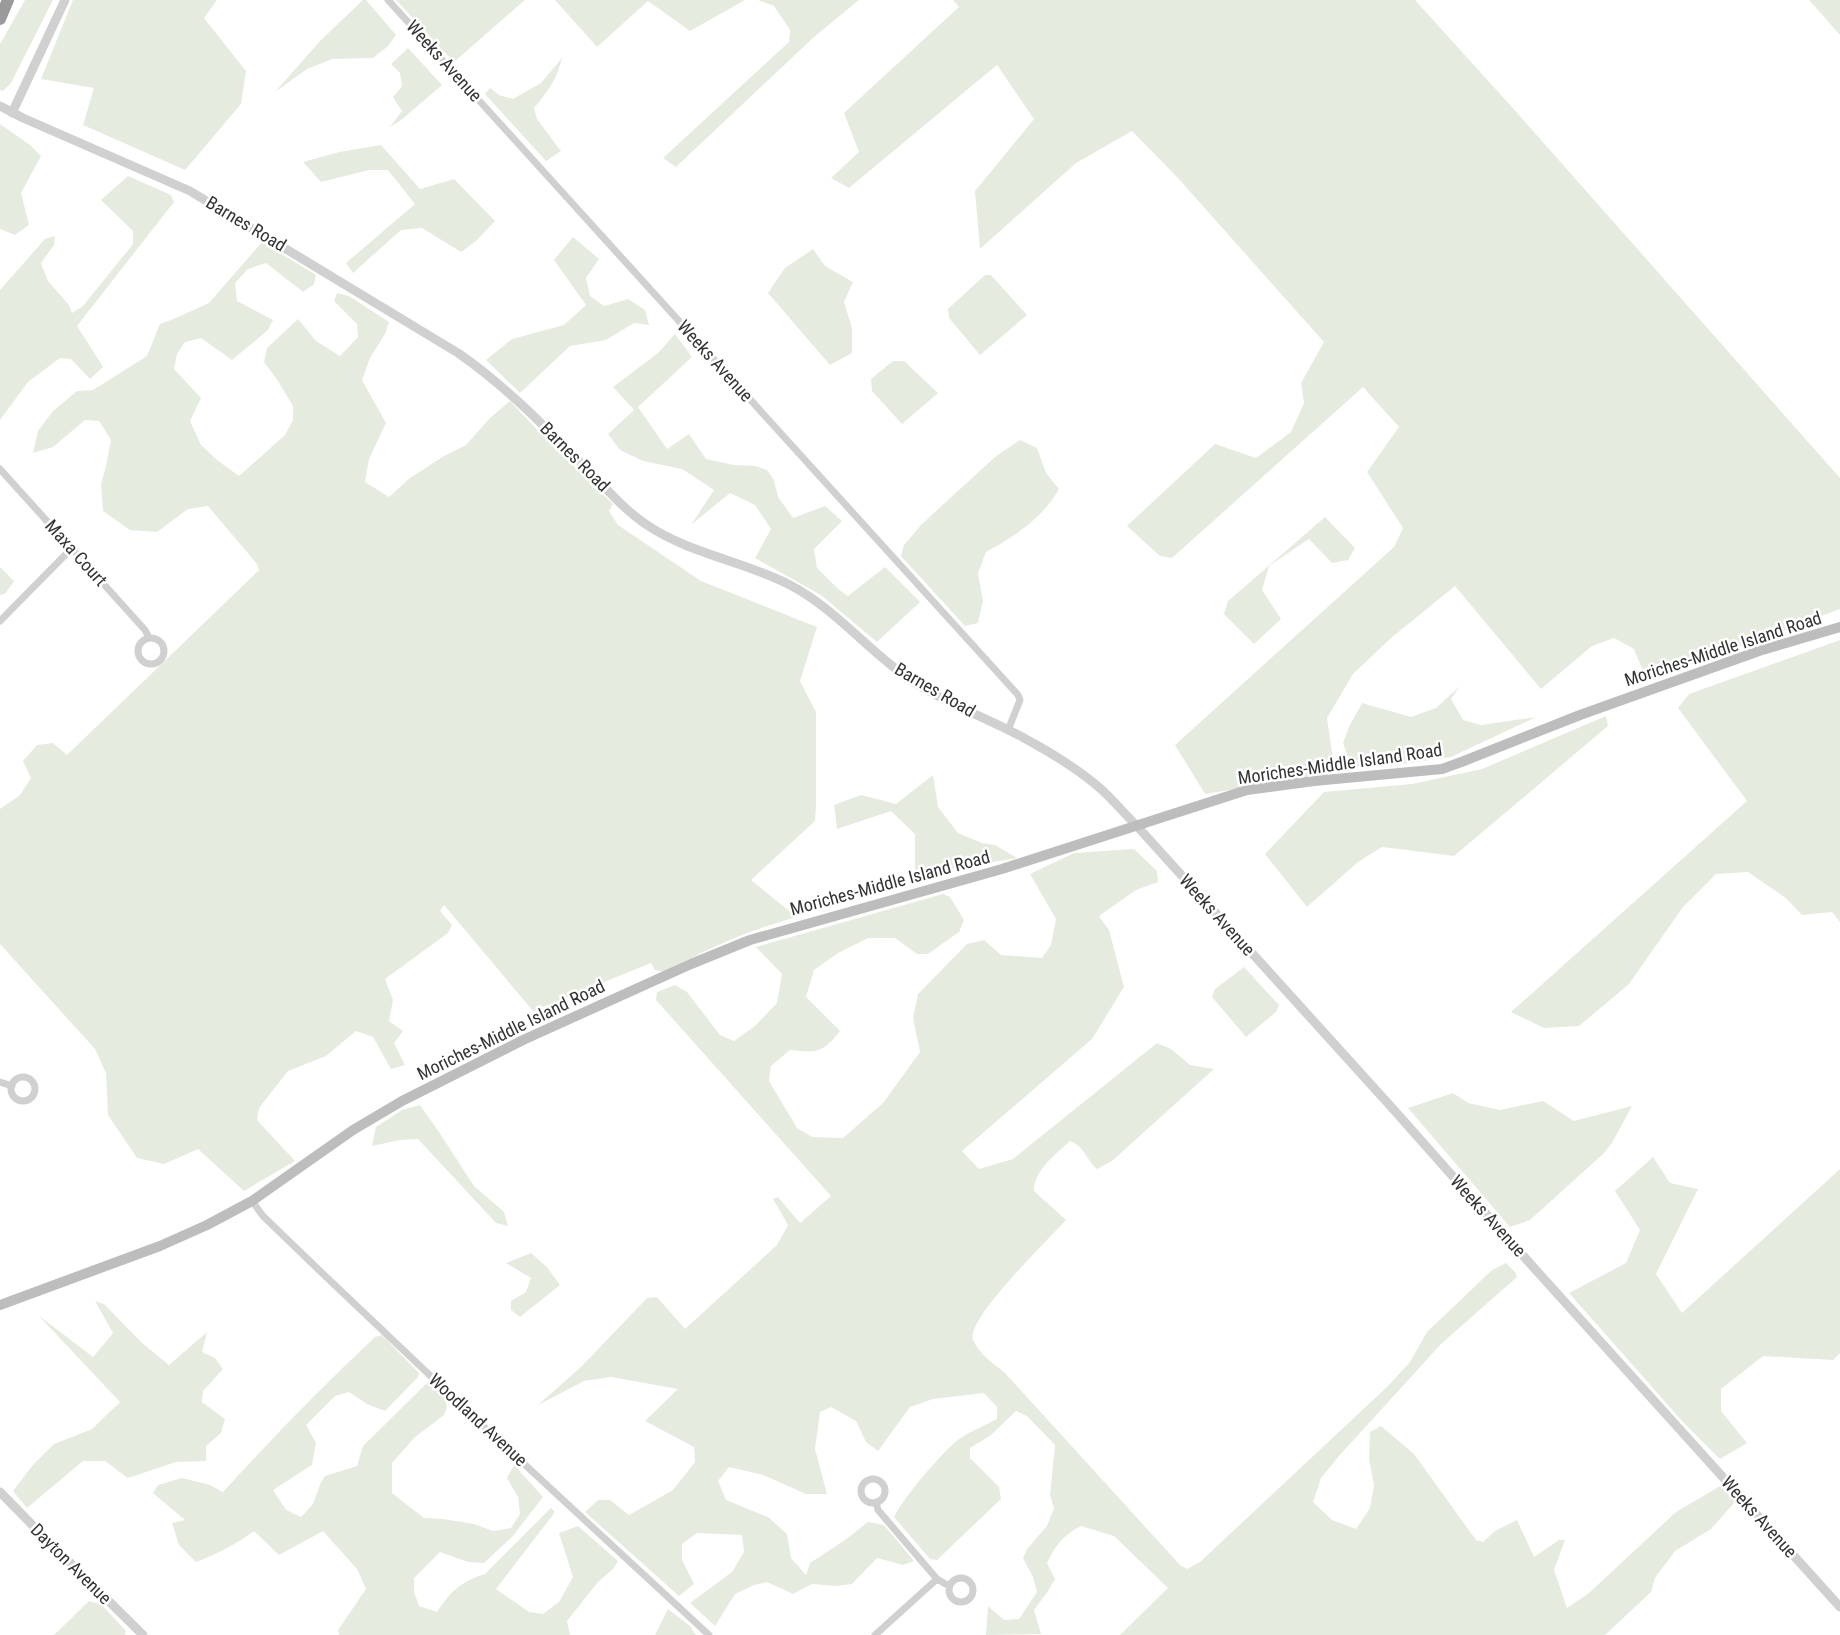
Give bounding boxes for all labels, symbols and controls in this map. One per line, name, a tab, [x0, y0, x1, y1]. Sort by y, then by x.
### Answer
street label: Weeks Avenue	[402, 16, 486, 106]
street label: Barnes Road	[202, 192, 290, 256]
street label: Weeks Avenue	[673, 316, 757, 406]
street label: Barnes Road	[536, 418, 614, 496]
street label: Maxa Court	[41, 515, 112, 590]
street label: Moriches-Middle Island Road	[1622, 607, 1824, 690]
street label: Barnes Road	[891, 658, 979, 721]
street label: Moriches-Middle Island Road	[1236, 739, 1443, 788]
street label: Moriches-Middle Island Road	[788, 846, 992, 919]
street label: Weeks Avenue	[1175, 870, 1259, 960]
street label: Moriches-Middle Island Road	[414, 975, 608, 1084]
street label: Weeks Avenue	[1446, 1171, 1530, 1261]
street label: Woodland Avenue	[425, 1369, 532, 1471]
street label: Weeks Avenue	[1717, 1472, 1801, 1562]
street label: Dayton Avenue	[27, 1519, 116, 1608]

